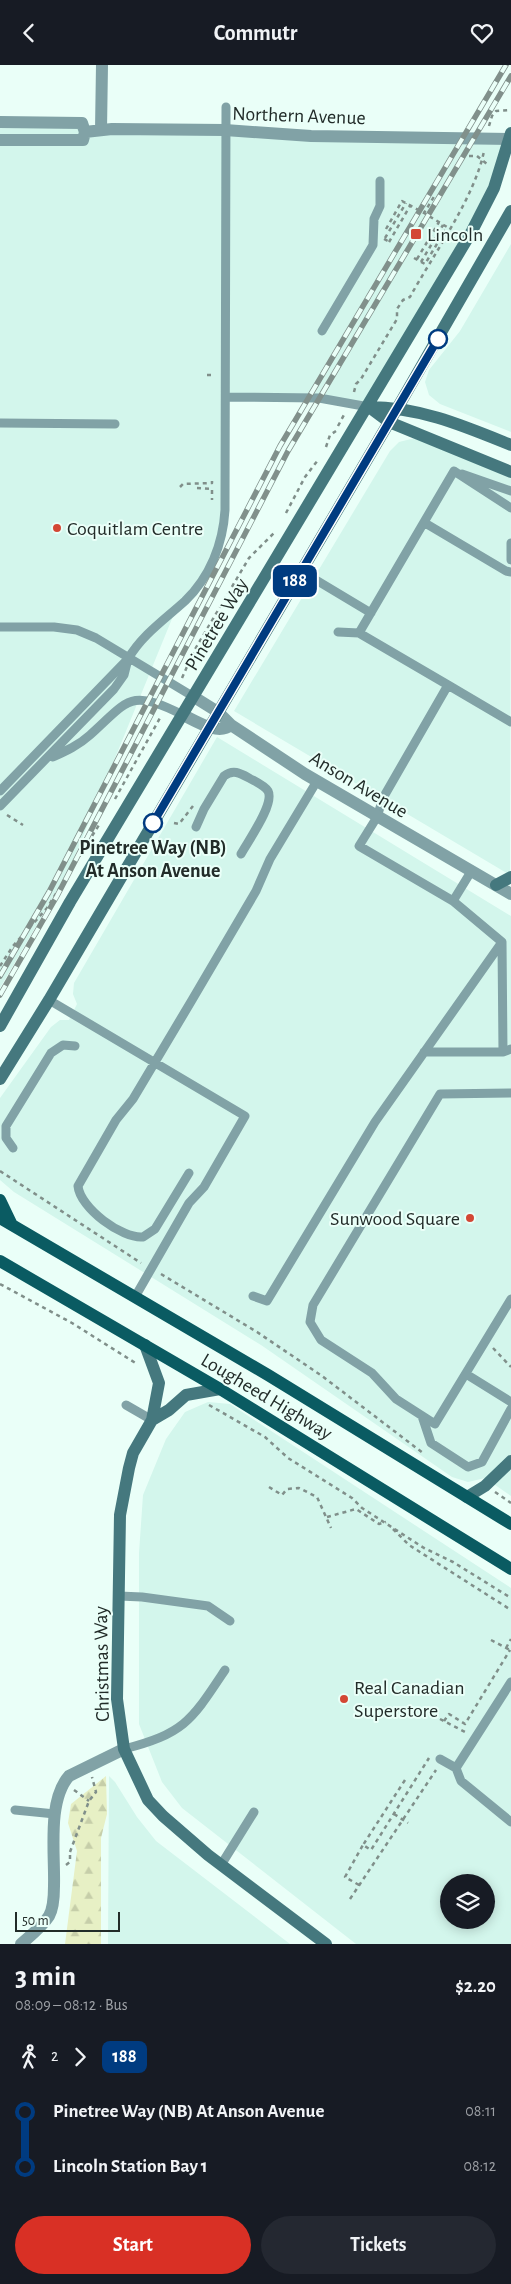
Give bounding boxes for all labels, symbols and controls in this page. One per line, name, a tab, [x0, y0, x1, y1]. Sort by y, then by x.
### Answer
icon: back	[15, 19, 43, 47]
icon: heart	[468, 19, 496, 47]
text: Commutr	[214, 22, 297, 44]
street label: Northern Avenue	[232, 104, 366, 128]
place label: Lincoln	[427, 225, 483, 245]
marker: Lincoln	[409, 227, 423, 241]
unlabelled marker	[428, 329, 448, 349]
place label: Coquitlam Centre	[67, 519, 203, 539]
marker: Coquitlam Centre	[51, 522, 63, 534]
line badge: 188	[266, 565, 324, 597]
text: 188	[283, 572, 307, 590]
street label: Pinetree Way	[182, 575, 252, 674]
street label: Anson Avenue	[306, 748, 411, 822]
marker: Pinetree Way (NB) At Anson Avenue	[143, 813, 163, 833]
place label: Pinetree Way (NB) At Anson Avenue	[79, 838, 227, 881]
place label: Sunwood Square	[330, 1209, 460, 1229]
marker: Sunwood Square	[464, 1212, 476, 1224]
street label: Lougheed Highway	[197, 1350, 336, 1444]
street label: Christmas Way	[91, 1605, 113, 1722]
place label: Real Canadian Superstore	[354, 1678, 465, 1721]
marker: Real Canadian Superstore	[338, 1693, 350, 1705]
map controls	[440, 1874, 495, 1929]
button: layers	[440, 1874, 495, 1929]
scale bar	[15, 1909, 120, 1932]
text: 50 m	[22, 1914, 49, 1928]
text: 3 min	[15, 1963, 76, 1991]
text: $2.20	[455, 1977, 496, 1996]
text: 08:09 – 08:12 · Bus	[15, 1997, 128, 2013]
icon: walk	[15, 2043, 43, 2071]
icon: forward	[66, 2043, 94, 2071]
text: 2	[51, 2048, 58, 2064]
text: 188	[112, 2048, 137, 2066]
text: Pinetree Way (NB) At Anson Avenue	[53, 2102, 324, 2121]
text: 08:11	[465, 2103, 496, 2119]
text: Lincoln Station Bay 1	[53, 2157, 208, 2176]
text: 08:12	[464, 2158, 496, 2174]
button: Start	[15, 2216, 251, 2274]
button: Tickets	[261, 2216, 496, 2274]

